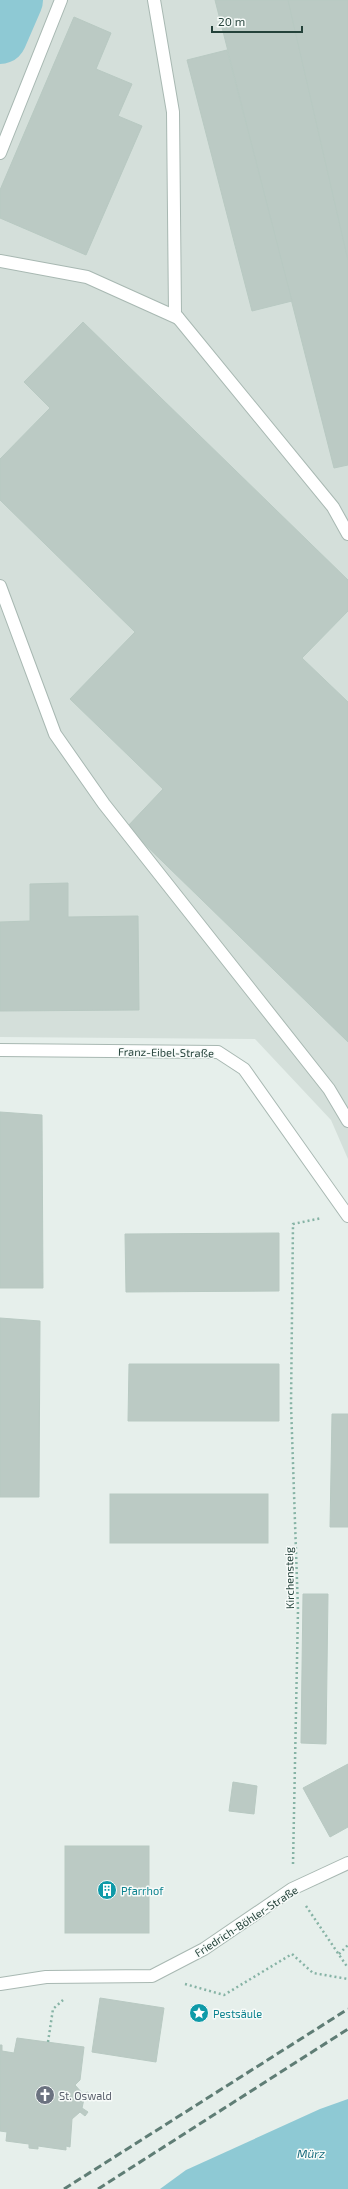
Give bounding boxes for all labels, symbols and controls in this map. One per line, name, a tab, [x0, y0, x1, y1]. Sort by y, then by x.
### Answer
scale bar	[212, 8, 302, 34]
text: 20 m	[218, 14, 245, 28]
street label: Franz-Eibel-Straße	[118, 1045, 214, 1059]
street label: Kirchensteig	[282, 1547, 296, 1609]
building icon: Pfarrhof	[96, 1879, 118, 1901]
street label: Friedrich-Böhler-Straße	[192, 1883, 300, 1959]
place label: Pfarrhof	[121, 1884, 164, 1897]
place icon: Pestsäule	[188, 2002, 210, 2024]
place label: Pestsäule	[213, 2007, 262, 2020]
church icon: St. Oswald	[34, 2084, 56, 2106]
place label: St. Oswald	[59, 2089, 112, 2102]
water label: Mürz	[297, 2146, 325, 2160]

